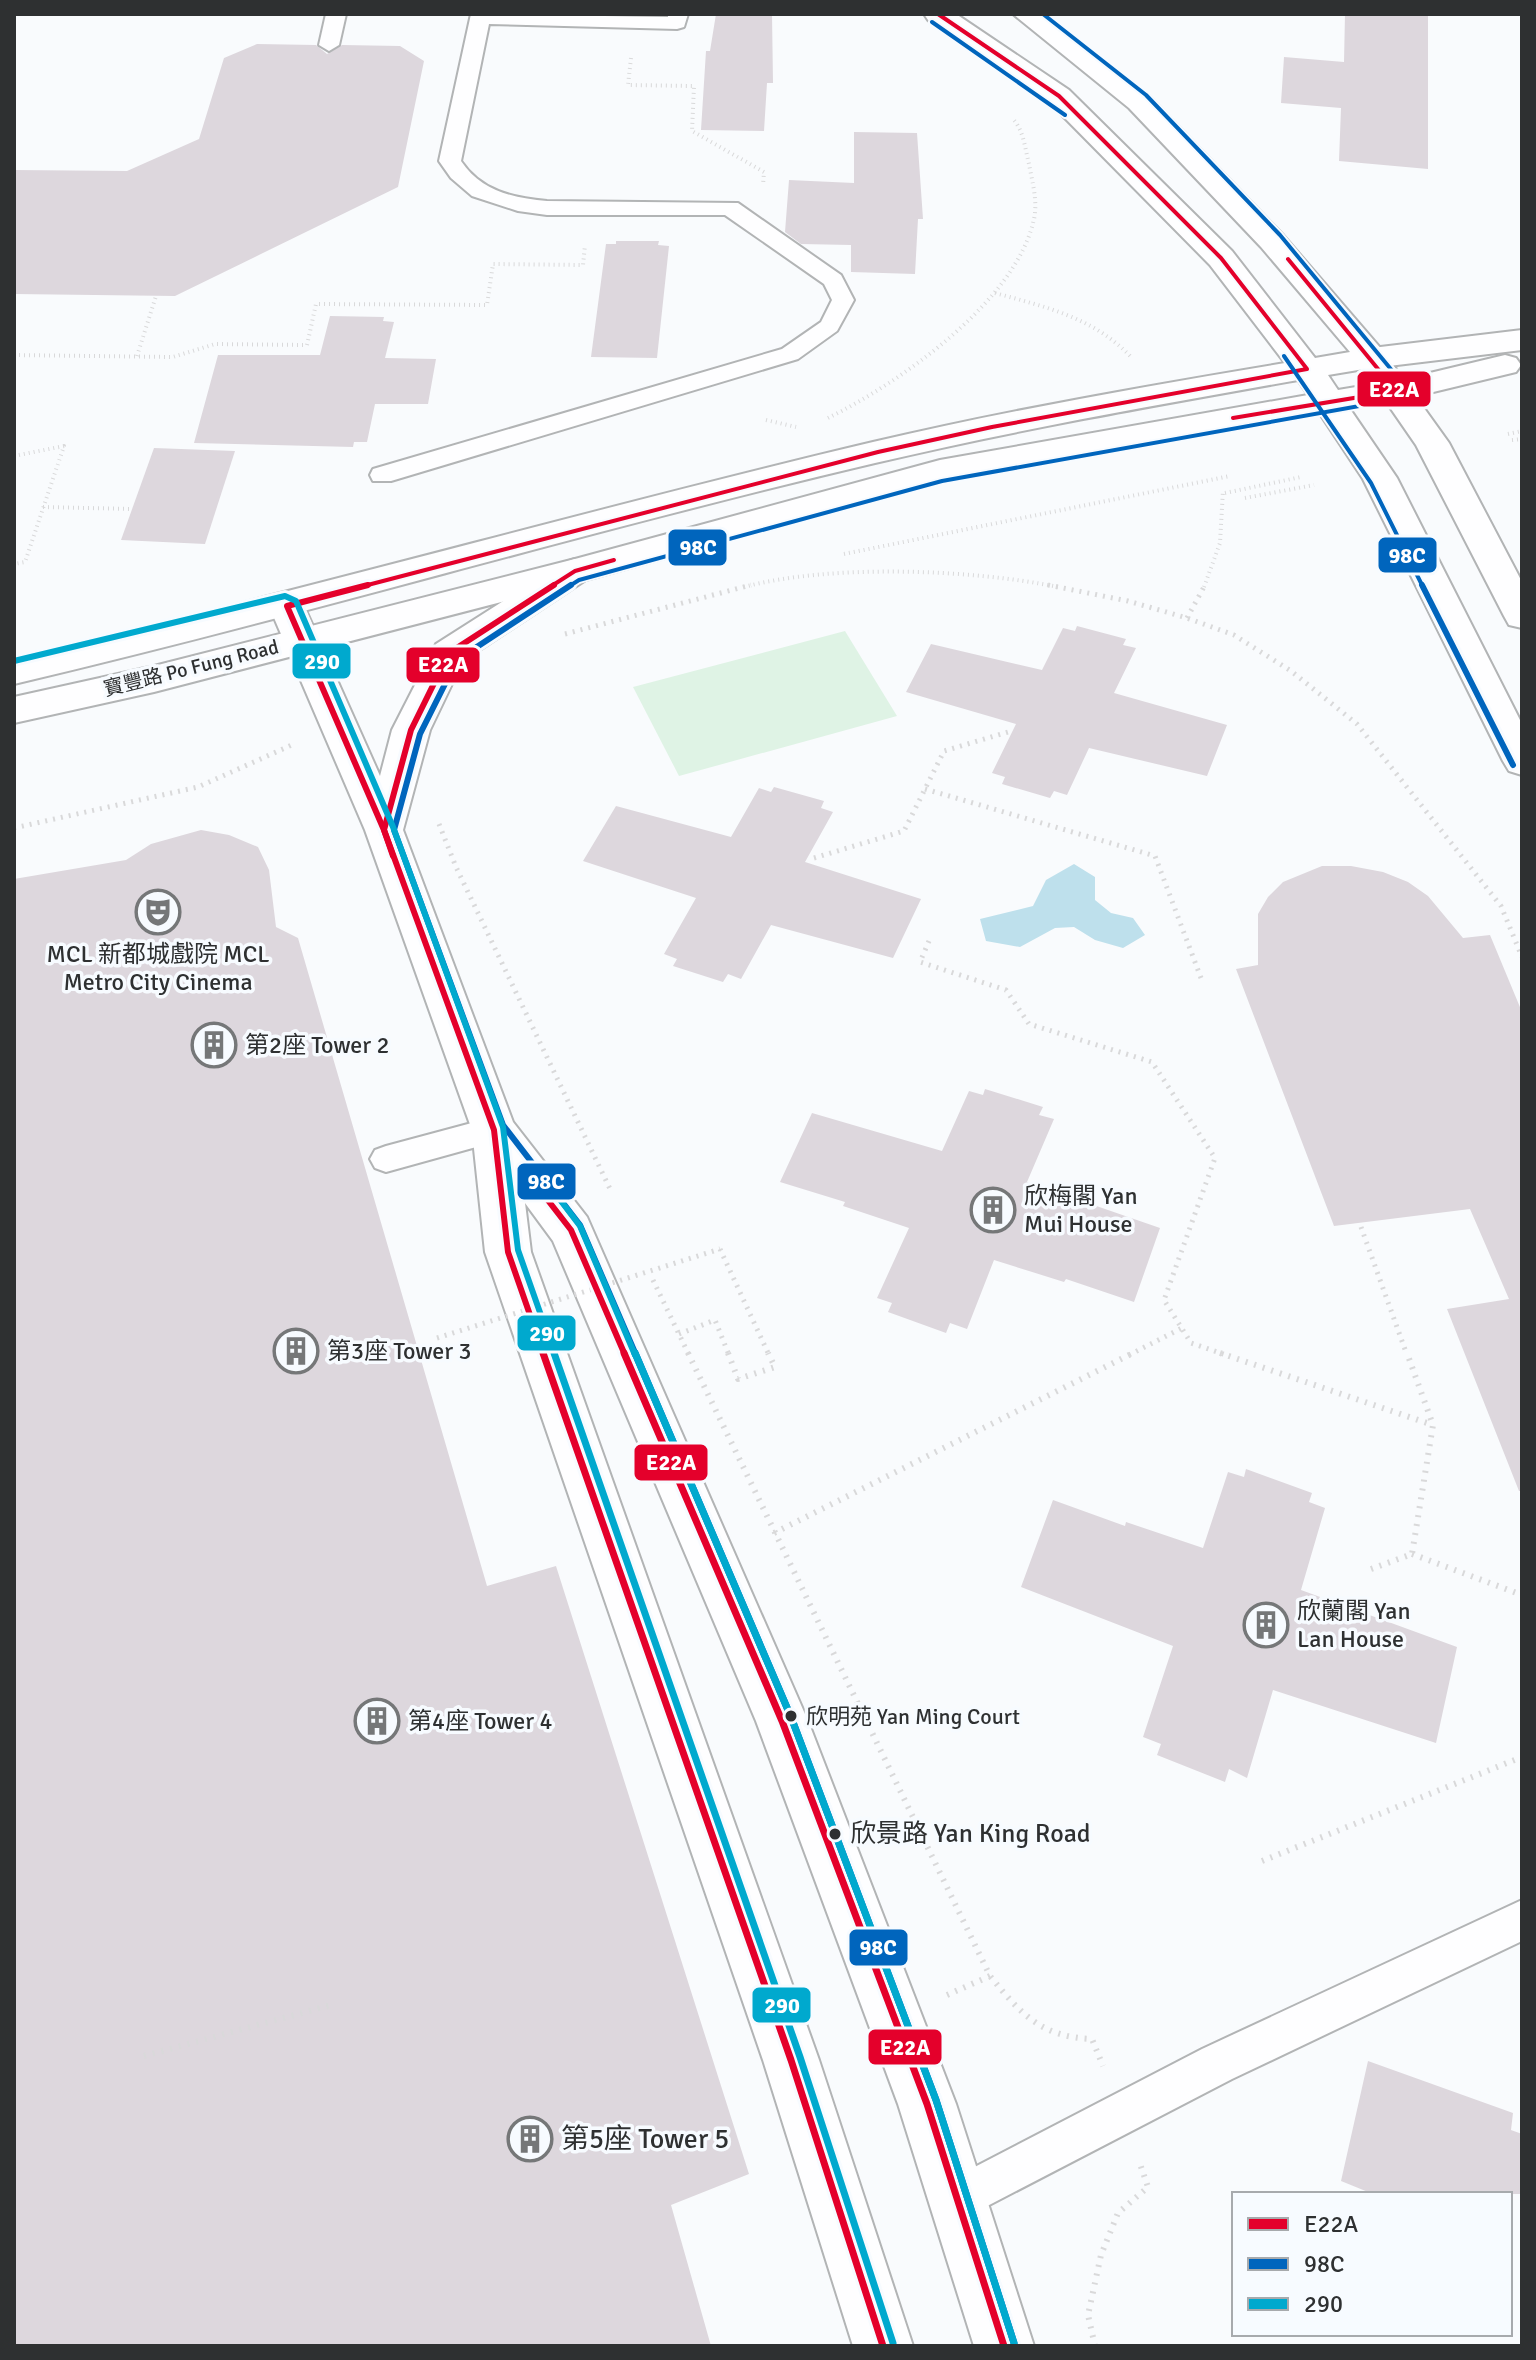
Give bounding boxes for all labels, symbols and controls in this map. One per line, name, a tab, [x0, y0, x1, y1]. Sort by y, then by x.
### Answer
line badge: E22A	[1356, 370, 1432, 408]
text: E22A	[1369, 376, 1419, 403]
line badge: 98C	[667, 528, 728, 567]
text: 98C	[679, 534, 717, 561]
line badge: 98C	[1377, 536, 1438, 574]
text: 98C	[1388, 542, 1426, 569]
street label: 寶豐路 Po Fung Road	[101, 634, 281, 702]
line badge: 290	[291, 642, 352, 680]
line badge: E22A	[405, 646, 481, 684]
text: 290	[304, 648, 340, 675]
text: E22A	[418, 651, 468, 678]
theatre icon: MCL 新都城戲院 MCL Metro City Cinema	[134, 888, 182, 936]
place label: MCL 新都城戲院 MCL Metro City Cinema	[47, 939, 269, 997]
building icon: 第2座 Tower 2	[190, 1021, 238, 1069]
place label: 第2座 Tower 2	[245, 1030, 389, 1060]
line badge: 98C	[516, 1162, 577, 1201]
text: 98C	[527, 1168, 565, 1195]
place label: 欣梅閣 Yan Mui House	[1024, 1181, 1138, 1239]
building icon: 欣梅閣 Yan Mui House	[969, 1186, 1017, 1234]
line badge: 290	[516, 1314, 577, 1352]
text: 290	[529, 1320, 565, 1347]
building icon: 第3座 Tower 3	[272, 1327, 320, 1375]
place label: 第3座 Tower 3	[327, 1336, 471, 1366]
line badge: E22A	[633, 1443, 709, 1482]
text: E22A	[646, 1449, 696, 1476]
place label: 欣蘭閣 Yan Lan House	[1297, 1596, 1411, 1654]
building icon: 欣蘭閣 Yan Lan House	[1242, 1601, 1290, 1649]
building icon: 第4座 Tower 4	[353, 1697, 401, 1745]
place label: 欣明苑 Yan Ming Court	[806, 1703, 1020, 1730]
place label: 第4座 Tower 4	[408, 1706, 552, 1736]
marker: 欣明苑 Yan Ming Court	[783, 1708, 799, 1724]
place label: 欣景路 Yan King Road	[850, 1818, 1091, 1850]
marker: 欣景路 Yan King Road	[827, 1826, 843, 1842]
line badge: 98C	[848, 1928, 909, 1967]
text: 98C	[859, 1934, 897, 1961]
line badge: 290	[751, 1986, 812, 2024]
text: 290	[764, 1992, 800, 2019]
line badge: E22A	[867, 2028, 943, 2066]
text: E22A	[880, 2034, 930, 2061]
building icon: 第5座 Tower 5	[506, 2115, 554, 2163]
place label: 第5座 Tower 5	[561, 2122, 729, 2156]
legend	[1232, 2192, 1512, 2336]
text: E22A	[1304, 2209, 1359, 2239]
text: 98C	[1304, 2249, 1344, 2279]
text: 290	[1304, 2289, 1343, 2319]

